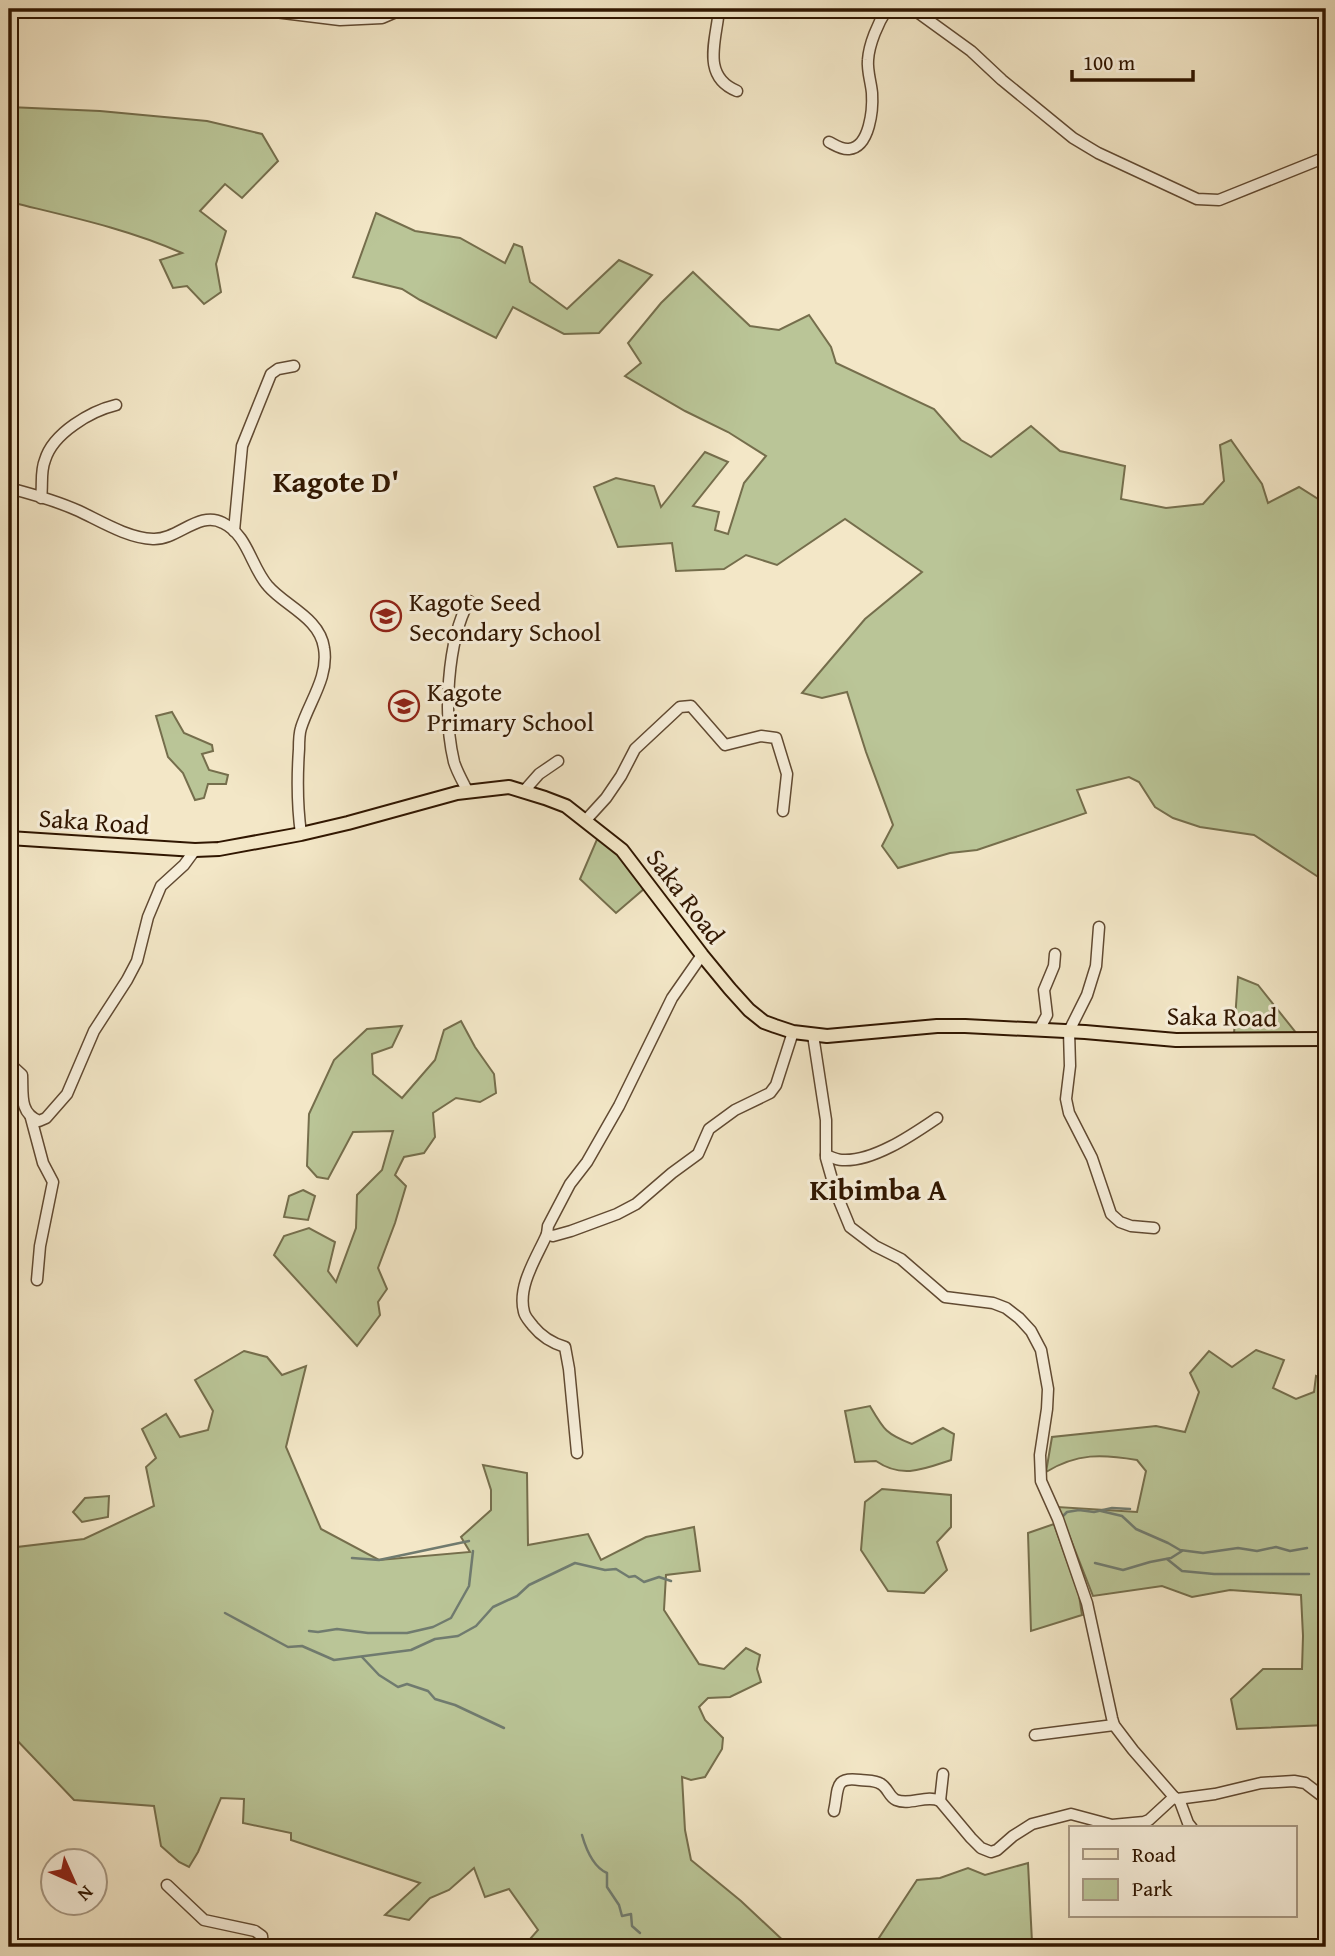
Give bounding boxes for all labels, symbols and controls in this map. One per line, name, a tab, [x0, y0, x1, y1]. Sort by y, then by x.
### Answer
scale bar	[1072, 38, 1193, 82]
text: 100 m	[1083, 47, 1135, 78]
district label: Kagote D'	[273, 459, 399, 503]
place label: Kagote Seed Secondary School	[409, 582, 601, 651]
school or university icon: Kagote Seed Secondary School	[369, 599, 403, 633]
place label: Kagote Primary School	[427, 672, 594, 741]
school or university icon: Kagote Primary School	[387, 689, 421, 723]
street label: Saka Road	[37, 798, 151, 844]
street label: Saka Road	[637, 840, 735, 952]
street label: Saka Road	[1166, 996, 1278, 1036]
district label: Kibimba A	[809, 1167, 947, 1211]
legend	[1069, 1826, 1296, 1918]
text: Road	[1132, 1839, 1177, 1870]
north arrow	[38, 1848, 108, 1918]
text: Park	[1132, 1873, 1173, 1904]
text: N	[71, 1880, 100, 1909]

